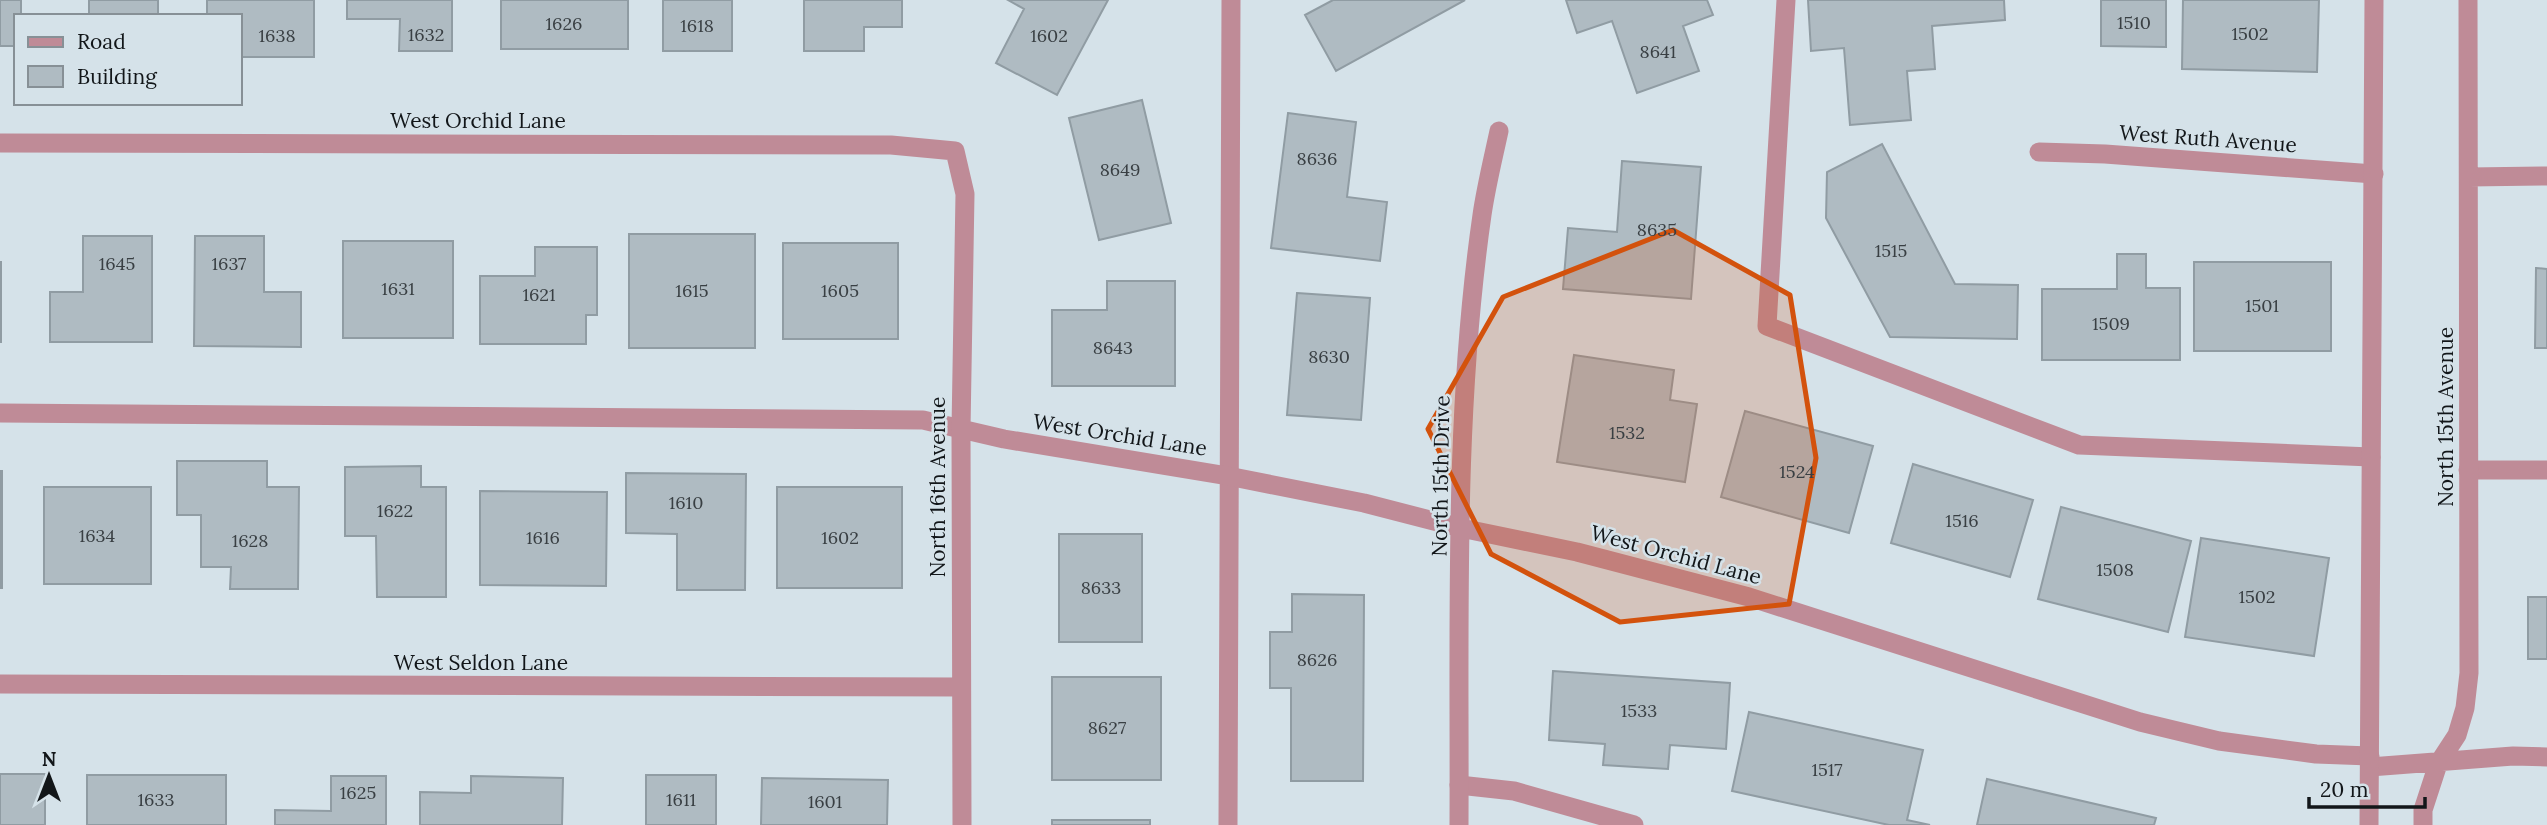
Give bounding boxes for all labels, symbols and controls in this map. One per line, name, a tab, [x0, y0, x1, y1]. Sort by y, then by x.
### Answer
house number: 1510	[2117, 11, 2151, 34]
house number: 1626	[545, 12, 583, 35]
legend	[14, 14, 242, 105]
house number: 1618	[680, 14, 714, 37]
house number: 1502	[2231, 22, 2269, 45]
house number: 1632	[408, 23, 444, 46]
house number: 1638	[258, 24, 296, 47]
house number: 1602	[1030, 24, 1068, 47]
text: Road	[77, 28, 126, 55]
house number: 8641	[1640, 40, 1676, 63]
text: Building	[77, 63, 157, 90]
street label: West Orchid Lane	[390, 107, 566, 134]
street label: West Ruth Avenue	[2118, 119, 2298, 158]
house number: 8636	[1297, 147, 1337, 170]
house number: 8649	[1100, 158, 1140, 181]
house number: 8635	[1637, 218, 1677, 241]
house number: 1515	[1875, 239, 1907, 262]
house number: 1645	[99, 252, 135, 275]
house number: 1637	[212, 252, 246, 275]
house number: 1631	[381, 277, 415, 300]
house number: 1615	[675, 279, 709, 302]
house number: 1605	[821, 279, 859, 302]
house number: 1621	[522, 283, 556, 306]
house number: 1501	[2245, 294, 2279, 317]
house number: 1509	[2092, 312, 2130, 335]
street label: North 15th Avenue	[2432, 327, 2459, 507]
house number: 8643	[1093, 336, 1133, 359]
house number: 8630	[1308, 345, 1350, 368]
street label: North 15th Drive	[1426, 395, 1455, 557]
street label: North 16th Avenue	[924, 397, 951, 577]
street label: West Orchid Lane	[1031, 407, 1209, 462]
house number: 1532	[1609, 421, 1645, 444]
house number: 1524	[1779, 460, 1815, 483]
house number: 1610	[669, 491, 703, 514]
house number: 1622	[377, 499, 413, 522]
house number: 1516	[1945, 509, 1979, 532]
street label: West Orchid Lane	[1588, 519, 1765, 590]
house number: 1634	[79, 524, 116, 547]
house number: 1616	[526, 526, 560, 549]
house number: 1602	[821, 526, 859, 549]
house number: 1628	[232, 529, 268, 552]
house number: 1508	[2096, 558, 2134, 581]
house number: 8633	[1081, 576, 1121, 599]
house number: 1502	[2238, 585, 2276, 608]
house number: 8626	[1297, 648, 1337, 671]
street label: West Seldon Lane	[394, 649, 568, 676]
house number: 1533	[1621, 699, 1657, 722]
house number: 8627	[1088, 716, 1126, 739]
north arrow	[14, 741, 84, 811]
text: N	[42, 747, 57, 771]
house number: 1517	[1811, 758, 1843, 781]
scale bar	[2309, 766, 2424, 810]
text: 20 m	[2320, 776, 2369, 803]
house number: 1625	[340, 781, 376, 804]
house number: 1633	[137, 788, 175, 811]
house number: 1611	[666, 788, 696, 811]
house number: 1601	[808, 790, 842, 813]

